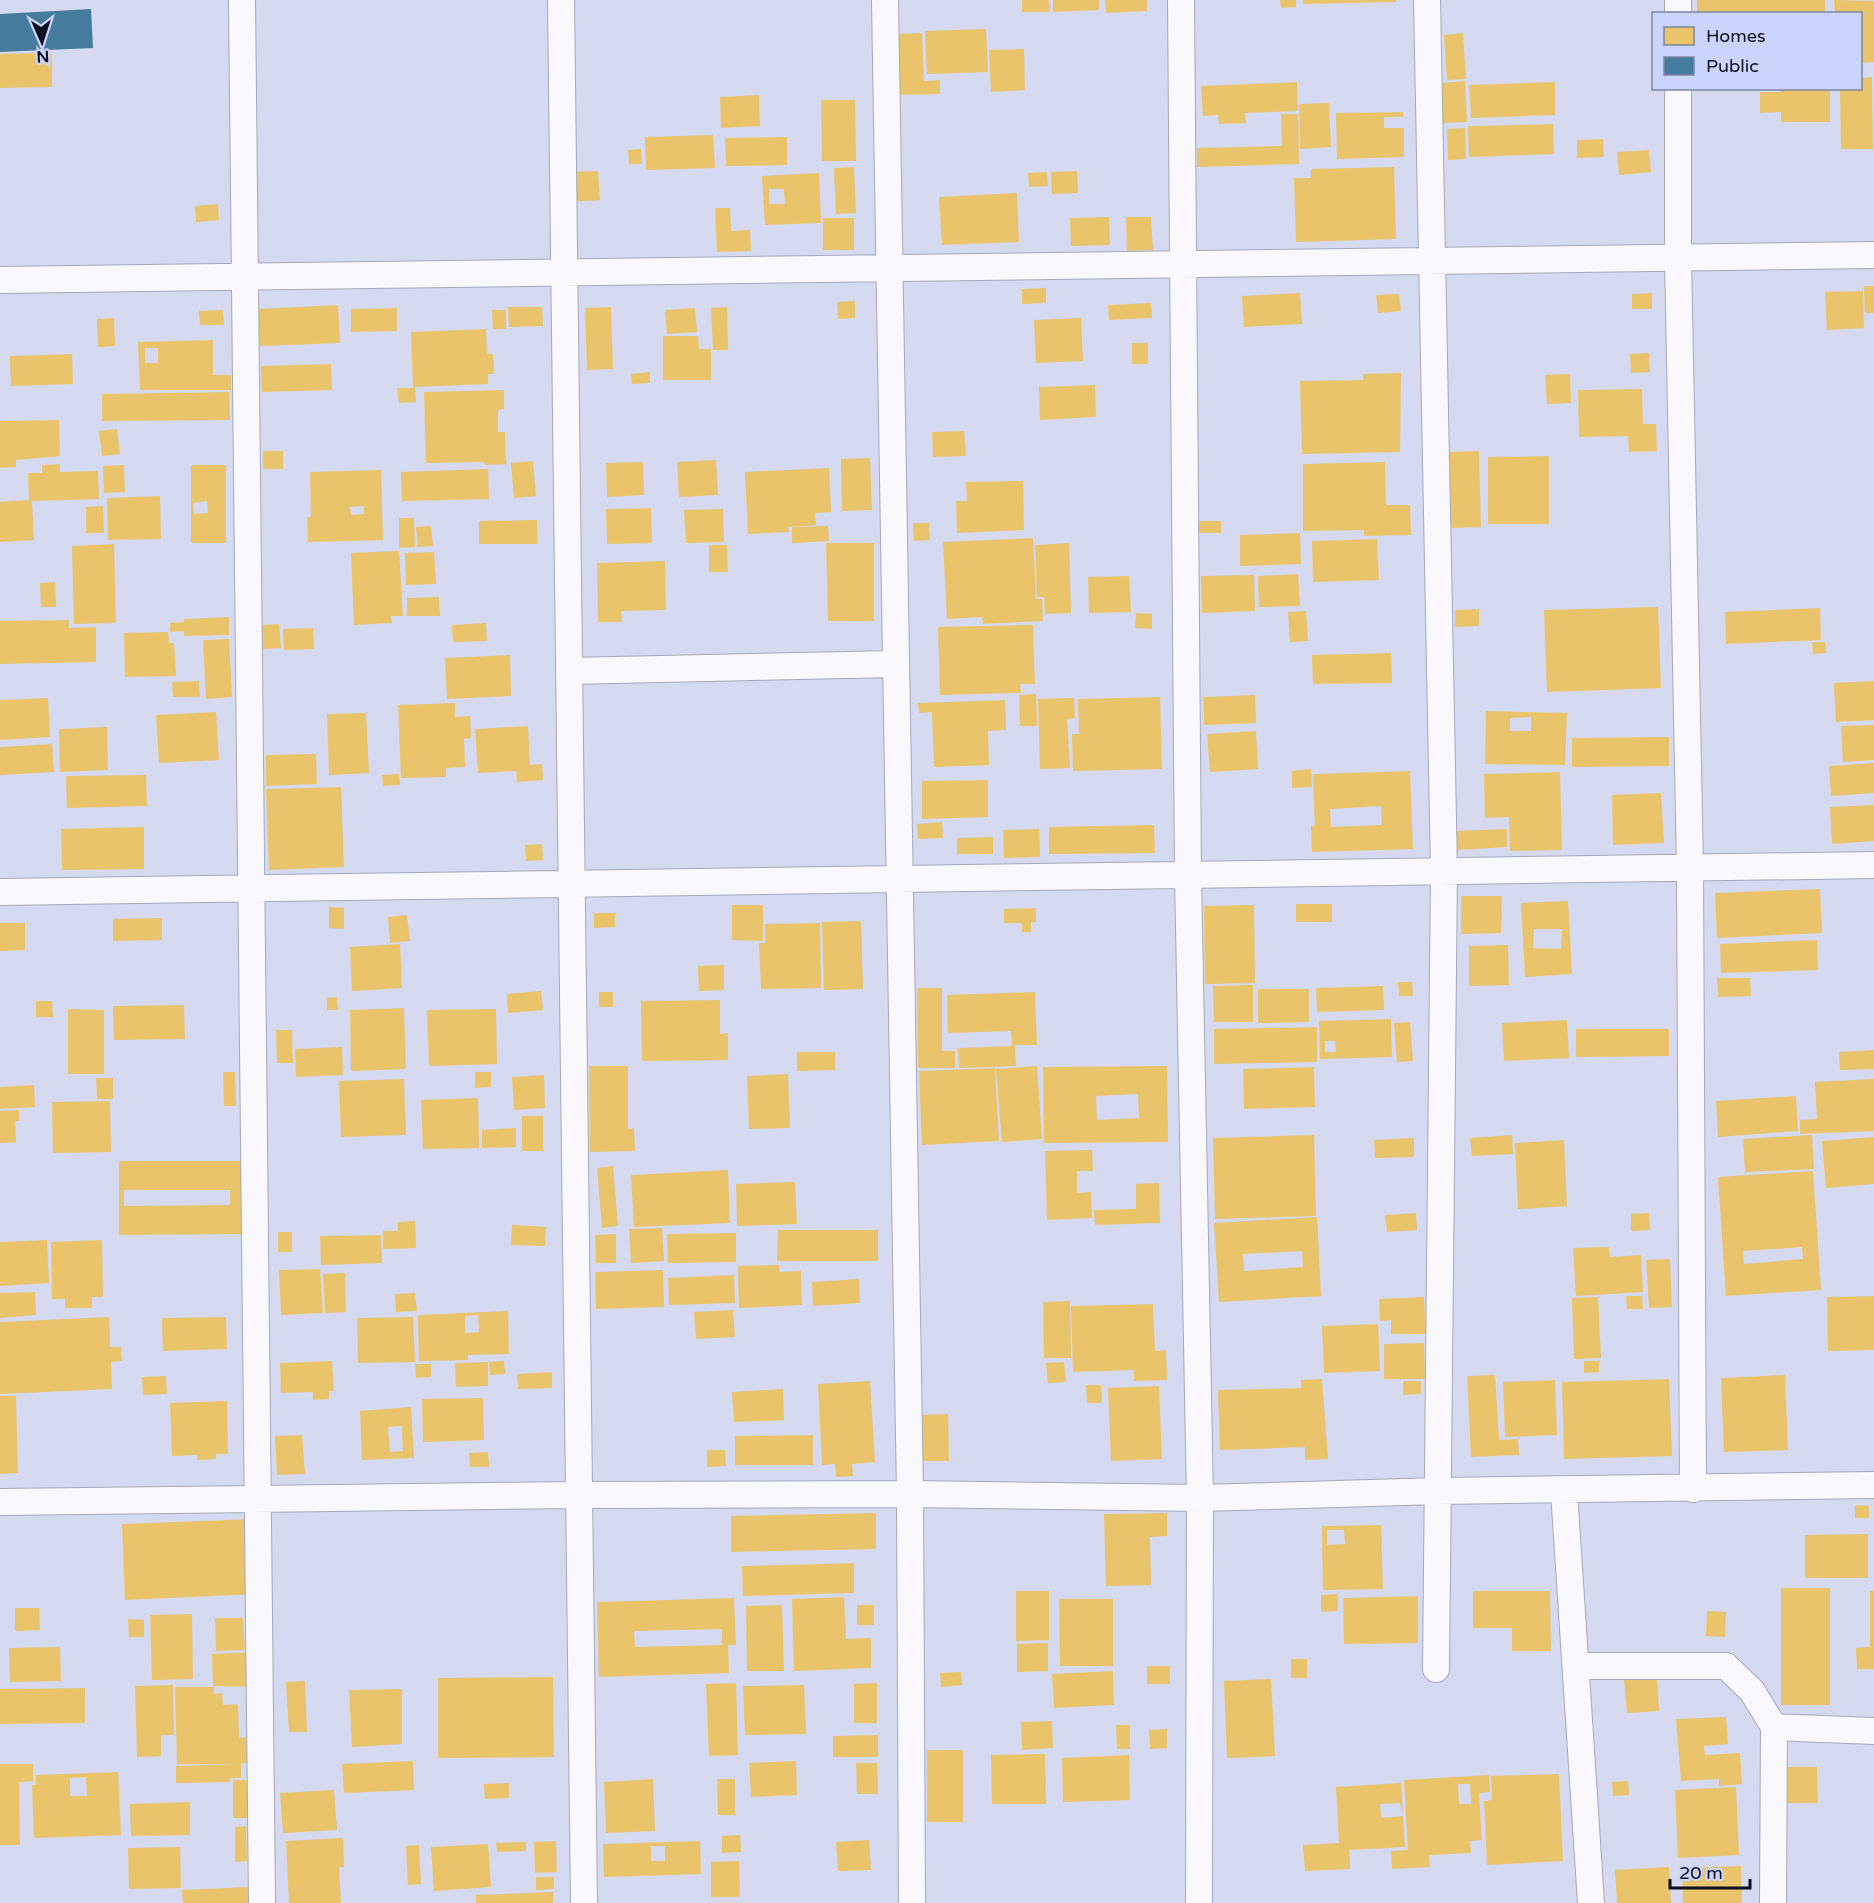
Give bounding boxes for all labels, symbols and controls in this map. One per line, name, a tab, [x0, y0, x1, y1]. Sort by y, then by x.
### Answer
north arrow	[12, 12, 72, 72]
legend	[1652, 12, 1862, 90]
text: Homes	[1706, 25, 1766, 47]
text: N	[36, 46, 50, 66]
text: Public	[1706, 55, 1759, 77]
scale bar	[1670, 1852, 1750, 1890]
text: 20 m	[1679, 1862, 1723, 1884]

